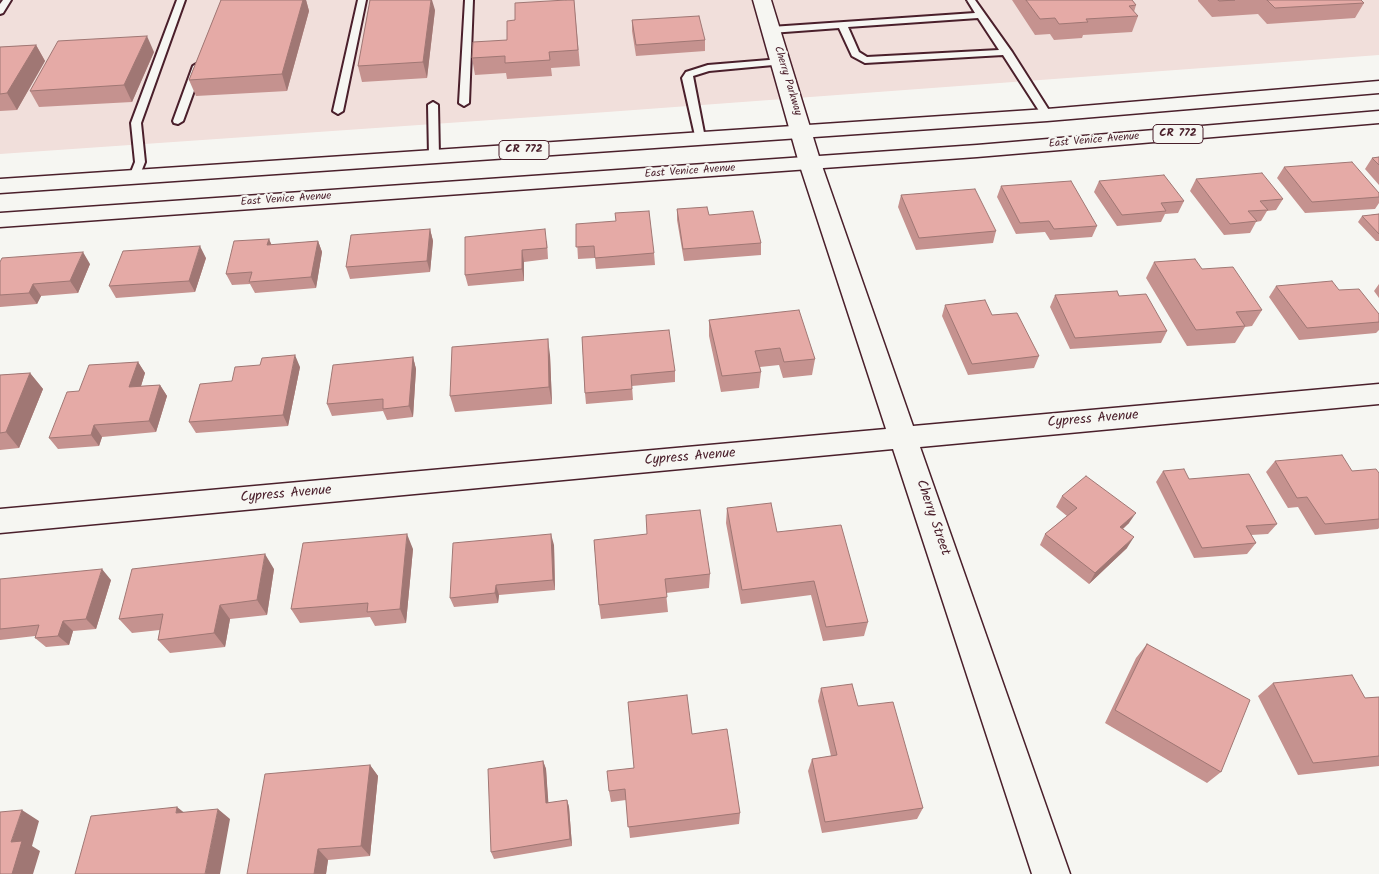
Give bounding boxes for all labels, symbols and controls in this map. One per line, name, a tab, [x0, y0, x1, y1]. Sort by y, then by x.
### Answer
street label: Cherry Parkway	[770, 45, 804, 117]
road number: CR 772	[1153, 125, 1203, 144]
street label: East Venice Avenue	[1048, 130, 1140, 152]
road number: CR 772	[499, 140, 549, 160]
street label: East Venice Avenue	[644, 162, 736, 182]
street label: East Venice Avenue	[240, 190, 332, 210]
street label: Cypress Avenue	[1047, 408, 1139, 432]
street label: Cypress Avenue	[644, 446, 736, 470]
street label: Cherry Street	[911, 478, 953, 558]
street label: Cypress Avenue	[240, 483, 332, 507]

